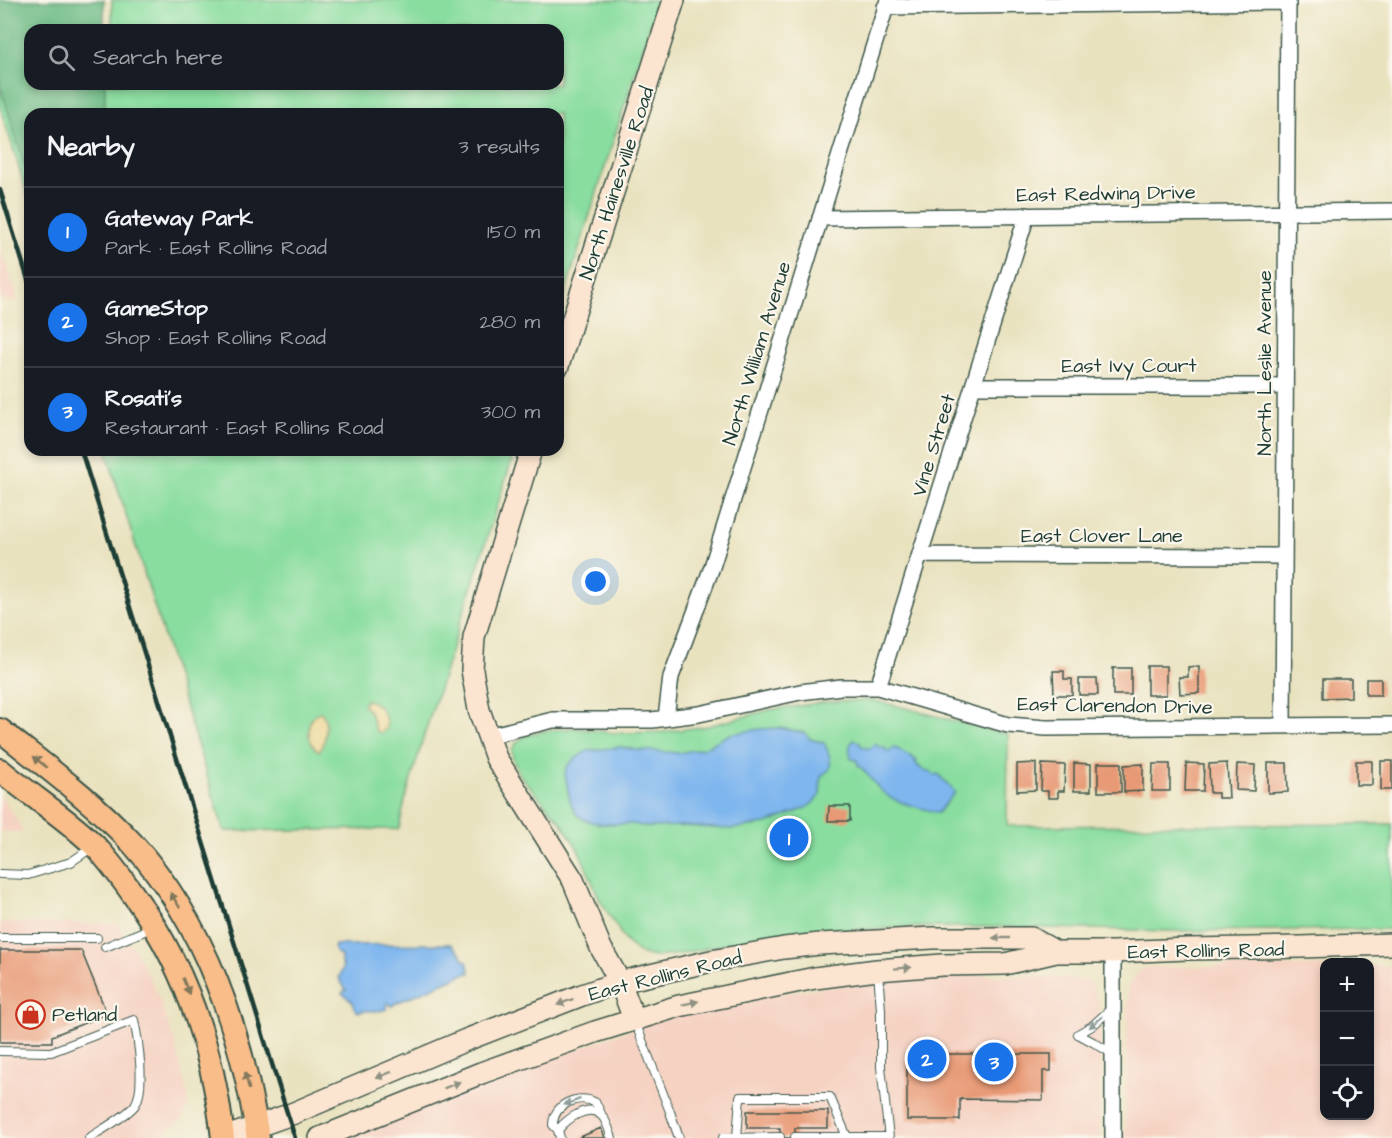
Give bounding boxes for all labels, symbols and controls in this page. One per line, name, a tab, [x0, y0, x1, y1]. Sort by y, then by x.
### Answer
search box	[24, 24, 564, 90]
icon: search	[45, 41, 78, 74]
text: Search here	[93, 42, 223, 73]
street label: North Hainesville Road	[573, 83, 661, 283]
text: Nearby	[48, 129, 135, 165]
text: 3 results	[458, 133, 540, 161]
street label: East Redwing Drive	[1016, 178, 1196, 211]
text: Gateway Park	[105, 203, 253, 234]
text: 1	[66, 218, 69, 246]
text: 150 m	[487, 218, 540, 246]
text: Park · East Rollins Road	[105, 234, 327, 262]
street label: North William Avenue	[716, 258, 798, 449]
street label: North Leslie Avenue	[1251, 270, 1279, 456]
text: GameStop	[105, 293, 208, 324]
text: 2	[62, 308, 73, 336]
text: 280 m	[479, 308, 540, 336]
text: Shop · East Rollins Road	[105, 324, 326, 352]
street label: East Ivy Court	[1061, 352, 1197, 381]
text: Rosati's	[105, 383, 182, 414]
street label: Vine Street	[905, 390, 963, 500]
text: 3	[62, 398, 73, 426]
text: 300 m	[481, 398, 540, 426]
text: Restaurant · East Rollins Road	[105, 414, 384, 442]
street label: East Clover Lane	[1021, 522, 1183, 550]
your location	[581, 567, 610, 596]
street label: East Clarendon Drive	[1017, 690, 1213, 722]
one-way arrow	[32, 756, 47, 769]
pin: 1	[770, 816, 808, 860]
one-way arrow	[170, 892, 181, 909]
one-way arrow	[991, 933, 1010, 943]
street label: East Rollins Road	[1127, 936, 1285, 966]
street label: East Rollins Road	[586, 943, 745, 1009]
map controls	[1320, 958, 1374, 1120]
button: +	[1320, 958, 1374, 1012]
one-way arrow	[894, 963, 913, 973]
one-way arrow	[181, 978, 191, 996]
shop icon: Petland	[15, 998, 47, 1030]
one-way arrow	[556, 998, 574, 1007]
one-way arrow	[681, 998, 700, 1008]
place label: Petland	[52, 1001, 117, 1029]
button: −	[1320, 1012, 1374, 1066]
one-way arrow	[1088, 1015, 1104, 1028]
pin: 2	[908, 1036, 946, 1082]
pin: 3	[974, 1040, 1014, 1084]
button: locate	[1320, 1066, 1374, 1120]
one-way arrow	[375, 1071, 393, 1080]
one-way arrow	[241, 1072, 251, 1090]
one-way arrow	[444, 1079, 462, 1089]
one-way arrow	[563, 1098, 581, 1108]

